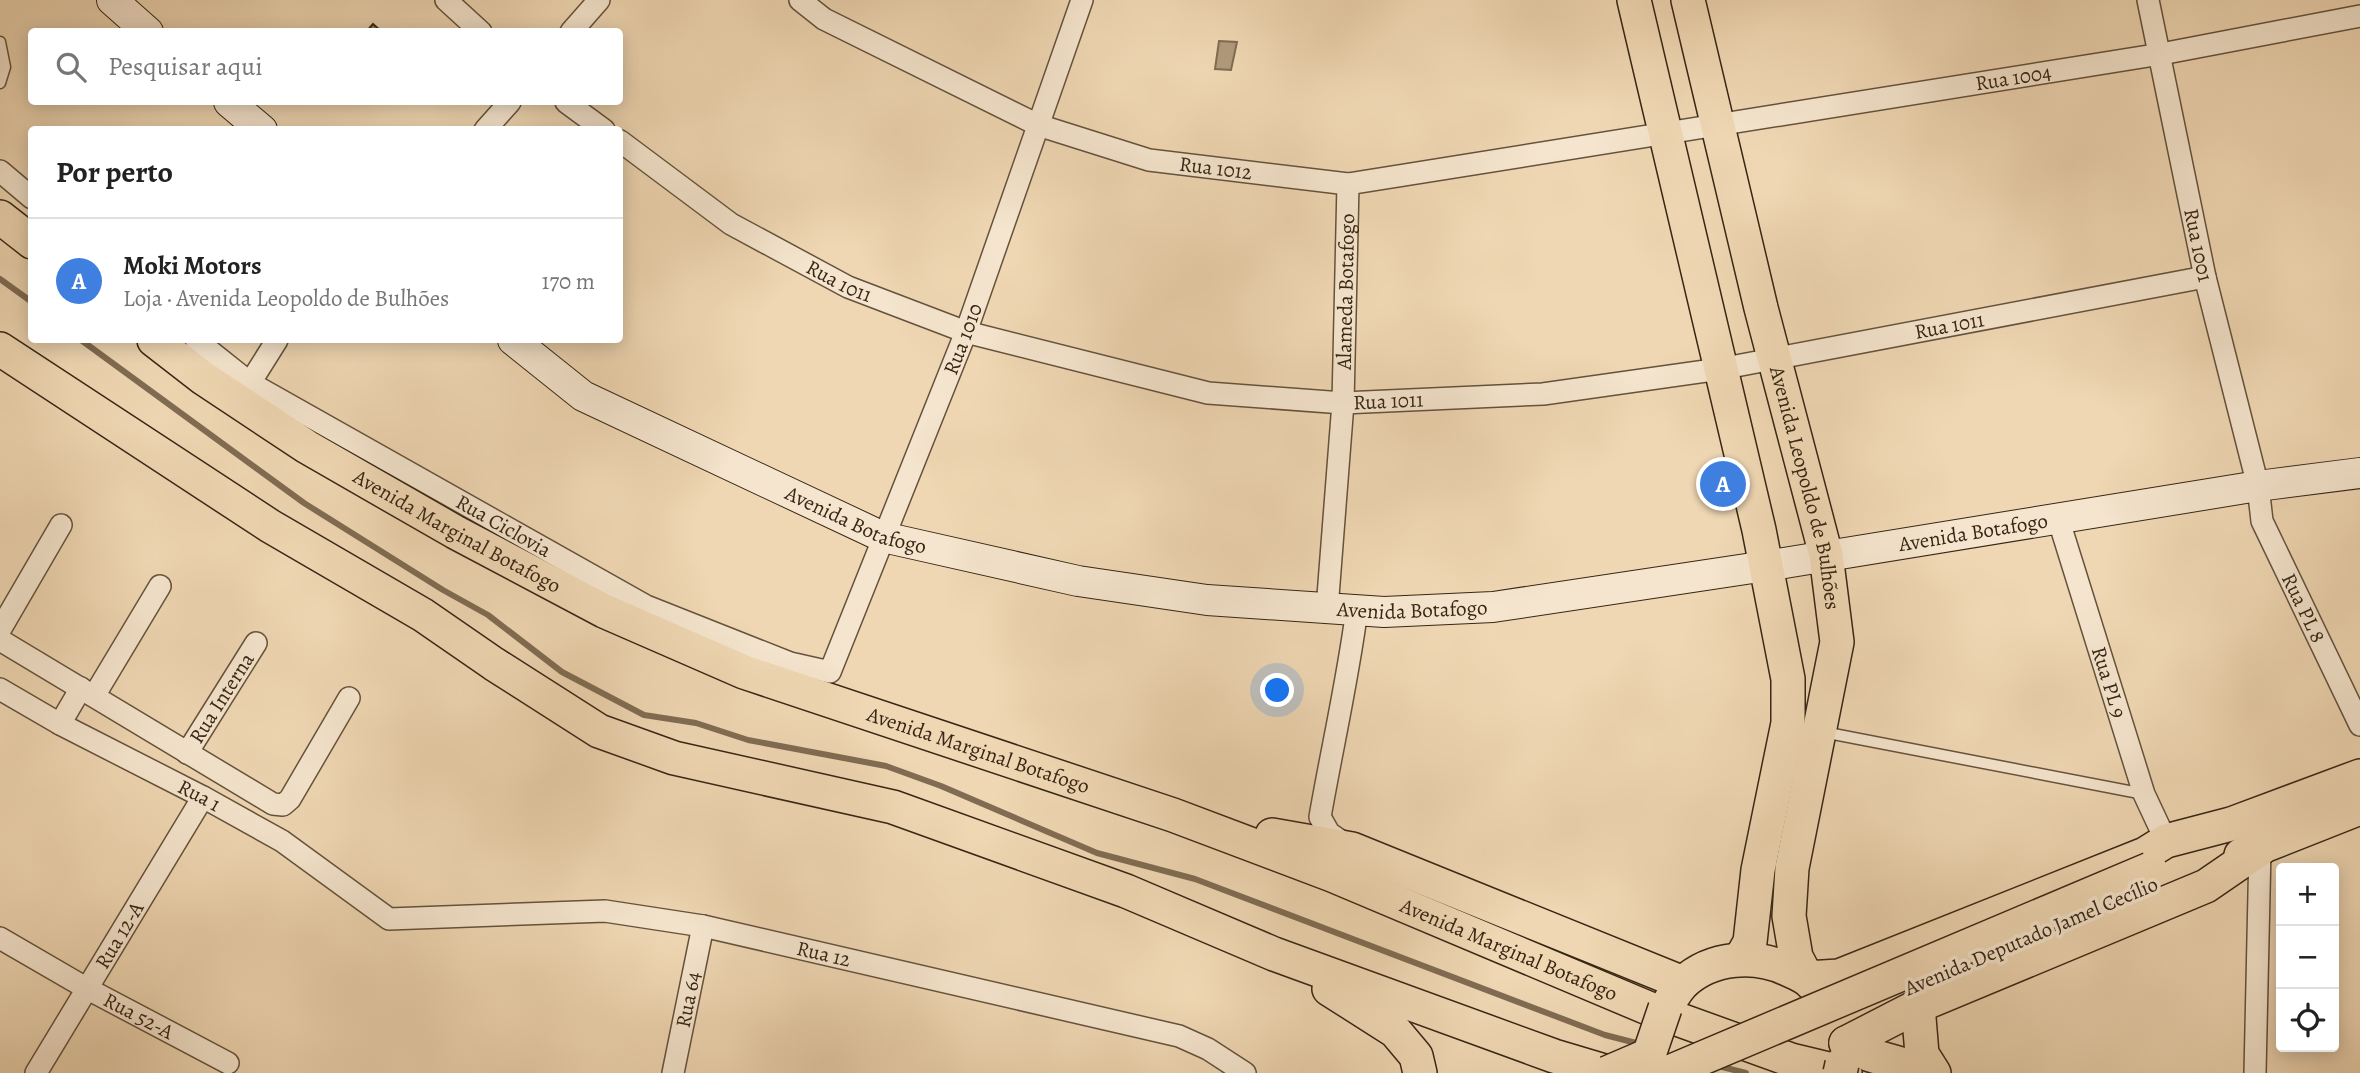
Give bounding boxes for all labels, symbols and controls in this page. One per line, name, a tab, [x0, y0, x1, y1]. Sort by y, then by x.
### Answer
search box	[28, 28, 623, 105]
icon: search	[52, 48, 90, 86]
text: Pesquisar aqui	[108, 49, 263, 84]
street label: Rua 1004	[1973, 58, 2053, 97]
street label: Rua 1012	[1178, 150, 1254, 186]
text: Por perto	[56, 152, 173, 192]
street label: Rua 1001	[2177, 206, 2220, 285]
street label: Alameda Botafogo	[1330, 213, 1361, 371]
text: Moki Motors	[123, 248, 262, 283]
street label: Rua 1011	[801, 253, 876, 309]
text: A	[72, 266, 86, 297]
text: 170 m	[542, 266, 595, 297]
text: Loja · Avenida Leopoldo de Bulhões	[123, 283, 449, 314]
street label: Rua 1010	[936, 299, 989, 379]
street label: Rua 1011	[1912, 305, 1986, 346]
street label: Avenida Leopoldo de Bulhões	[1763, 362, 1847, 611]
street label: Rua 1011	[1352, 385, 1424, 417]
pin: A	[1700, 458, 1746, 510]
street label: Avenida Marginal Botafogo	[347, 462, 566, 600]
street label: Avenida Botafogo	[780, 479, 929, 560]
street label: Rua Ciclovia	[451, 488, 557, 564]
street label: Avenida Botafogo	[1896, 506, 2050, 558]
street label: Rua PL 8	[2275, 568, 2332, 647]
street label: Avenida Botafogo	[1335, 593, 1488, 626]
street label: Rua PL 9	[2085, 643, 2133, 721]
street label: Rua Interna	[183, 647, 261, 749]
your location	[1260, 673, 1294, 707]
street label: Avenida Marginal Botafogo	[863, 700, 1093, 800]
street label: Rua 1	[173, 773, 226, 818]
map controls	[2276, 863, 2339, 1052]
button: +	[2276, 863, 2339, 926]
street label: Avenida Deputado Jamel Cecílio	[1899, 870, 2162, 1003]
street label: Avenida Marginal Botafogo	[1395, 891, 1622, 1008]
street label: Rua 12-A	[88, 896, 151, 974]
button: −	[2276, 926, 2339, 989]
street label: Rua 12	[794, 934, 853, 974]
street label: Rua 64	[669, 969, 707, 1030]
street label: Rua 52-A	[99, 986, 179, 1046]
button: locate	[2276, 989, 2339, 1052]

